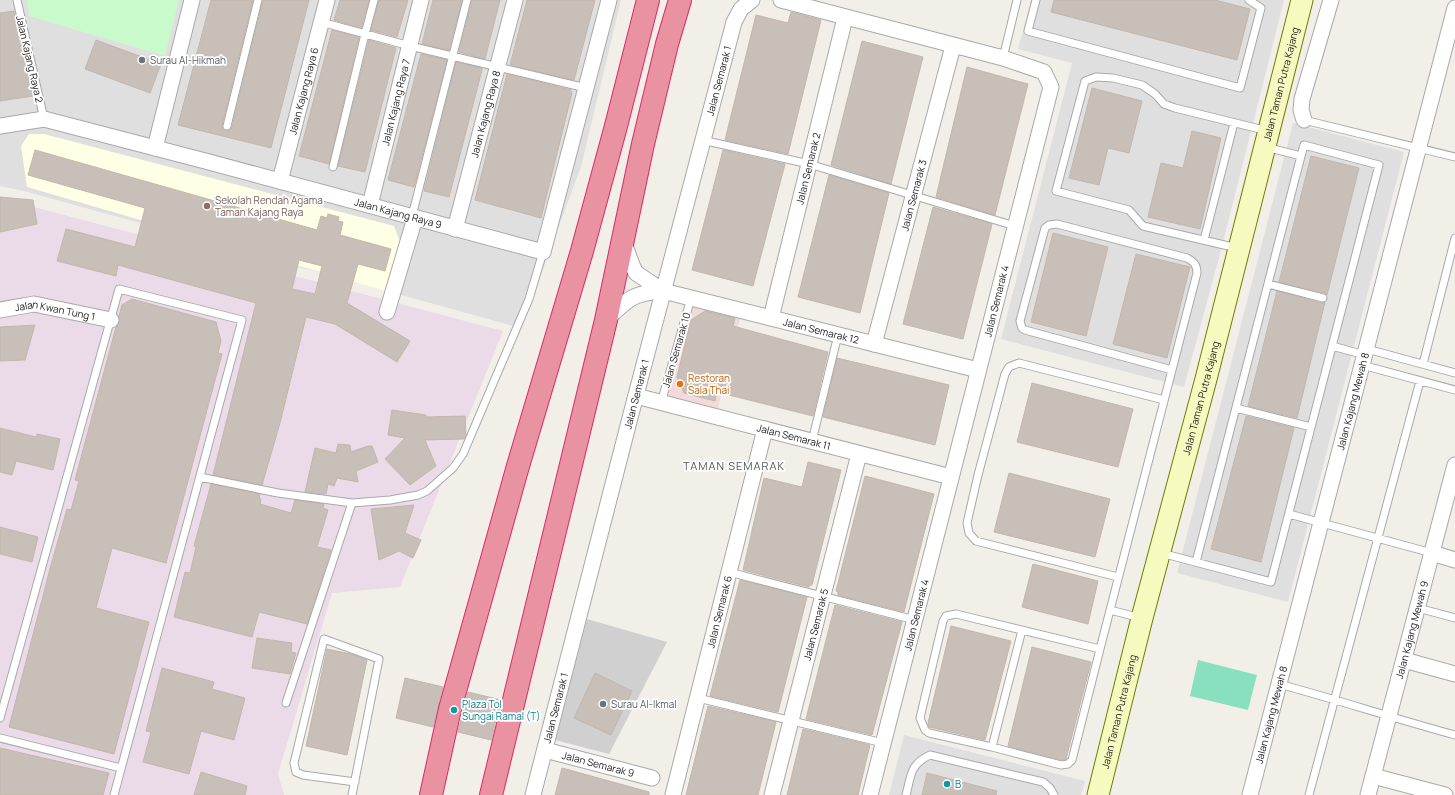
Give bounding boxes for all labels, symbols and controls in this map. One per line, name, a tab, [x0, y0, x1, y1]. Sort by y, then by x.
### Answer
street label: Jalan Kajang Raya 2	[13, 14, 47, 104]
street label: Jalan Taman Putra Kajang	[1259, 25, 1302, 143]
street label: Jalan Semarak 1	[703, 44, 734, 117]
street label: Jalan Kajang Raya 6	[285, 46, 321, 136]
place label: Surau Al-Hikmah	[150, 53, 226, 67]
marker: Surau Al-Hikmah	[137, 55, 147, 65]
street label: Jalan Kajang Raya 7	[378, 57, 413, 147]
street label: Jalan Kajang Raya 8	[467, 69, 503, 159]
street label: Jalan Semarak 2	[792, 131, 824, 206]
street label: Jalan Semarak 3	[897, 158, 930, 232]
place label: Sekolah Rendah Agama Taman Kajang Raya	[215, 193, 323, 219]
street label: Jalan Kajang Raya 9	[353, 195, 443, 231]
marker: Sekolah Rendah Agama Taman Kajang Raya	[202, 201, 212, 211]
street label: Jalan Semarak 4	[980, 263, 1012, 338]
street label: Jalan Kwan Tung 1	[13, 297, 97, 324]
street label: Jalan Semarak 10	[659, 311, 693, 389]
street label: Jalan Semarak 12	[782, 314, 861, 347]
street label: Jalan Taman Putra Kajang	[1179, 340, 1222, 457]
street label: Jalan Kajang Mewah 8	[1333, 351, 1372, 451]
street label: Jalan Semarak 1	[620, 358, 652, 431]
place label: Restoran Sala Thai	[688, 371, 730, 397]
marker: Restoran Sala Thai	[675, 379, 685, 389]
street label: Jalan Semarak 11	[755, 420, 832, 453]
district label: TAMAN SEMARAK	[683, 458, 785, 473]
street label: Jalan Semarak 6	[703, 574, 735, 649]
street label: Jalan Semarak 4	[900, 577, 932, 652]
street label: Jalan Kajang Mewah 9	[1392, 579, 1431, 680]
street label: Jalan Semarak 5	[800, 587, 831, 662]
street label: Jalan Taman Putra Kajang	[1098, 653, 1140, 770]
street label: Jalan Kajang Mewah 8	[1252, 664, 1290, 765]
street label: Jalan Semarak 1	[540, 671, 571, 744]
place label: Plaza Tol Sungai Ramal (T)	[462, 697, 541, 723]
place label: Surau Al-Ikmal	[611, 697, 677, 711]
marker: Surau Al-Ikmal	[598, 699, 608, 709]
marker: Plaza Tol Sungai Ramal (T)	[449, 705, 459, 715]
street label: Jalan Semarak 9	[561, 748, 636, 780]
place label: B	[955, 777, 961, 791]
marker: B	[942, 779, 952, 789]

